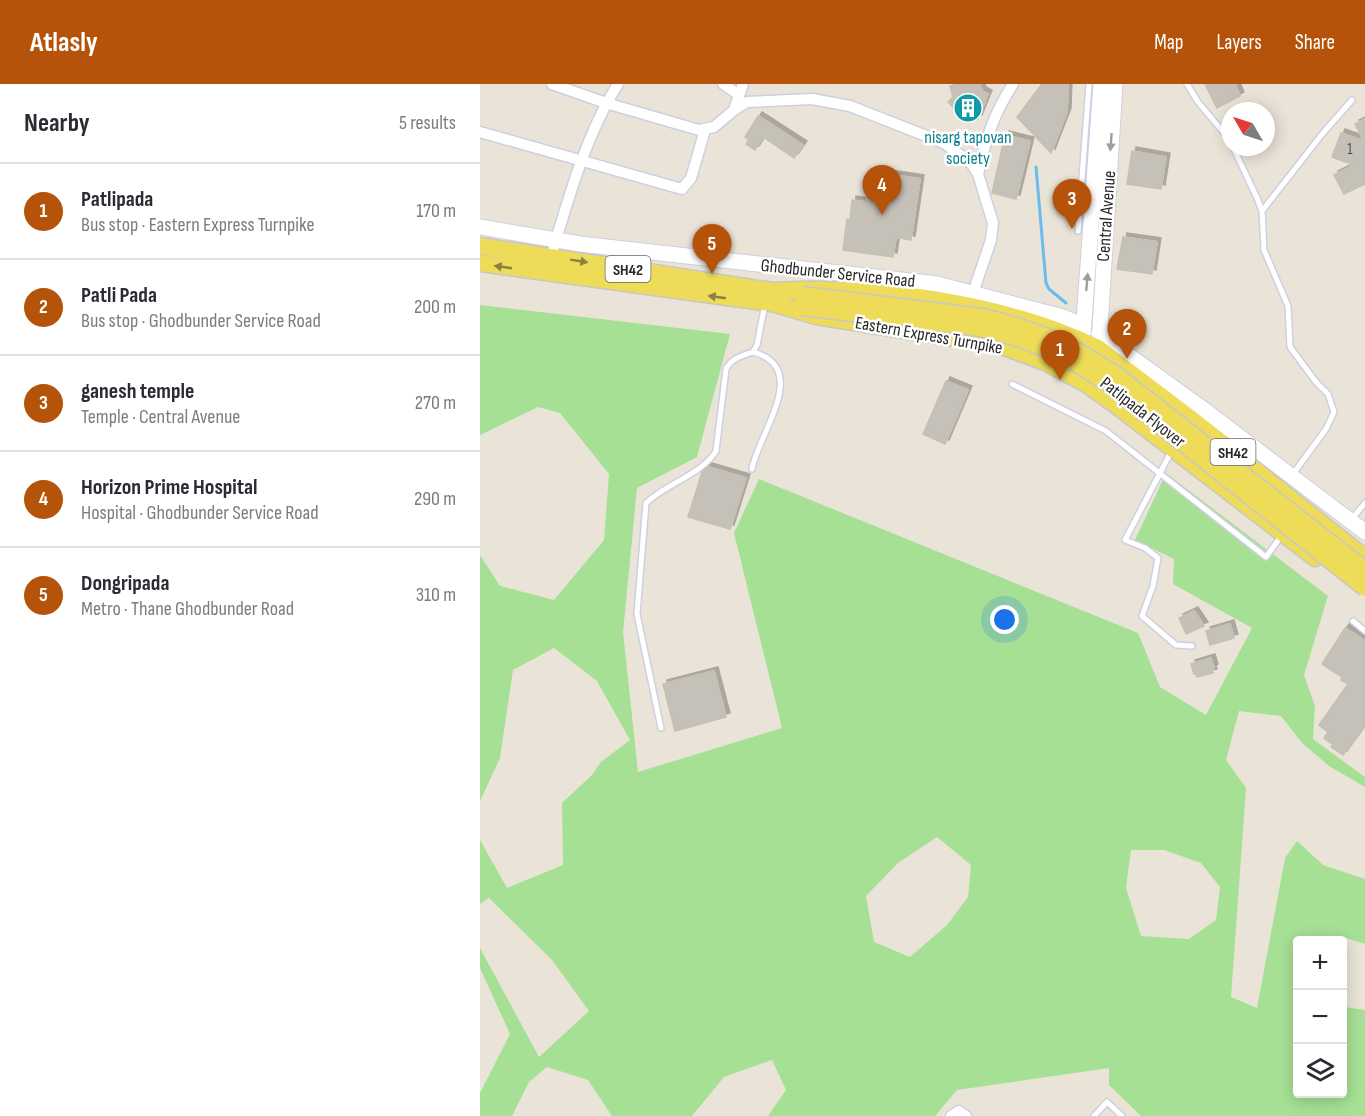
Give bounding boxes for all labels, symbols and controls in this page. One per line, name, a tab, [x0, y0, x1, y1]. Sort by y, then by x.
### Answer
text: Atlasly	[30, 26, 98, 59]
text: Map	[1154, 30, 1183, 55]
text: Layers	[1216, 30, 1262, 55]
text: Share	[1295, 30, 1335, 55]
building icon: nisarg tapovan society	[952, 92, 984, 124]
north arrow	[1221, 102, 1275, 156]
text: Nearby	[24, 108, 90, 139]
text: 5 results	[399, 111, 456, 135]
place label: nisarg tapovan society	[924, 127, 1012, 169]
one-way arrow	[1107, 133, 1116, 152]
house number: 1	[1347, 140, 1353, 159]
pin: 4	[862, 166, 902, 215]
street label: Central Avenue	[1093, 170, 1120, 262]
pin: 3	[1052, 180, 1092, 229]
text: Patlipada	[81, 186, 153, 213]
text: 1	[40, 199, 47, 223]
text: 170 m	[416, 199, 456, 223]
text: Bus stop · Eastern Express Turnpike	[81, 213, 314, 237]
pin: 5	[692, 224, 732, 274]
street label: Ghodbunder Service Road	[760, 255, 916, 292]
road number: SH42	[606, 256, 650, 282]
one-way arrow	[570, 257, 589, 266]
one-way arrow	[494, 262, 513, 271]
one-way arrow	[1082, 272, 1092, 291]
text: Patli Pada	[81, 282, 157, 309]
one-way arrow	[707, 292, 726, 301]
text: 2	[39, 295, 48, 319]
text: 200 m	[414, 295, 456, 319]
text: Bus stop · Ghodbunder Service Road	[81, 309, 321, 333]
pin: 2	[1108, 310, 1146, 359]
street label: Eastern Express Turnpike	[854, 312, 1004, 359]
pin: 1	[1040, 330, 1080, 380]
street label: Patlipada Flyover	[1096, 373, 1189, 452]
text: ganesh temple	[81, 378, 194, 405]
text: 3	[39, 391, 48, 415]
text: 270 m	[415, 391, 456, 415]
text: Temple · Central Avenue	[81, 405, 240, 429]
road number: SH42	[1210, 439, 1256, 465]
text: Horizon Prime Hospital	[81, 474, 258, 501]
text: 4	[39, 487, 48, 511]
text: 290 m	[414, 487, 456, 511]
text: Hospital · Ghodbunder Service Road	[81, 501, 319, 525]
text: Dongripada	[81, 570, 169, 597]
text: 5	[39, 583, 48, 607]
text: 310 m	[416, 583, 456, 607]
text: Metro · Thane Ghodbunder Road	[81, 597, 294, 621]
your location	[990, 605, 1019, 634]
map controls	[1293, 936, 1347, 1098]
button: +	[1293, 936, 1347, 990]
button: −	[1293, 990, 1347, 1044]
button: layers	[1293, 1044, 1347, 1098]

